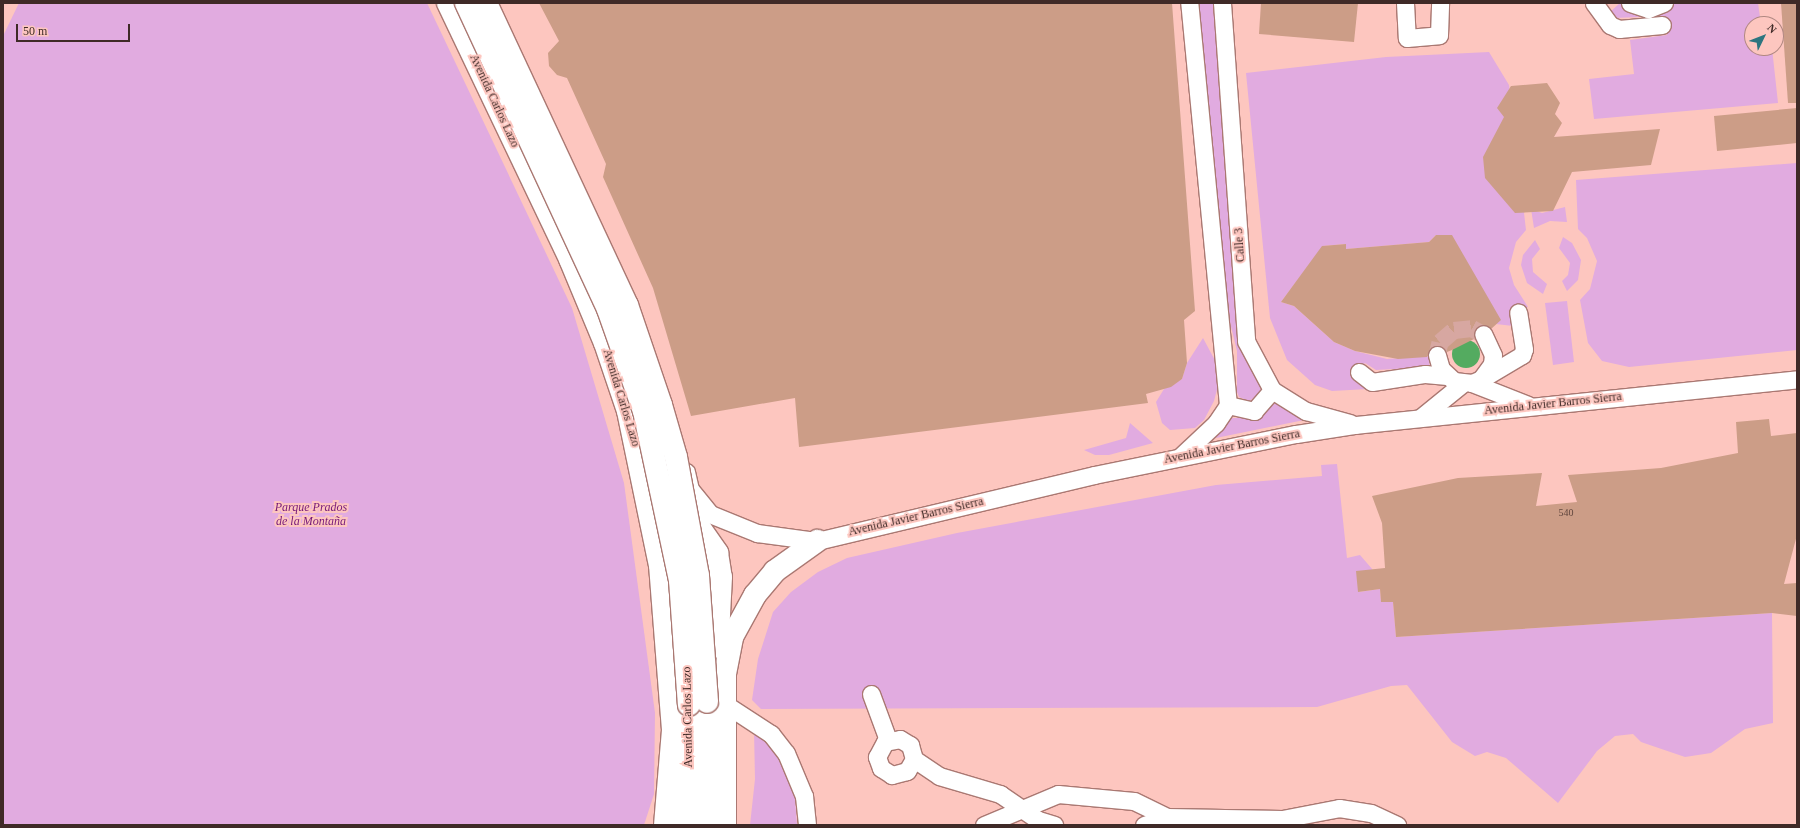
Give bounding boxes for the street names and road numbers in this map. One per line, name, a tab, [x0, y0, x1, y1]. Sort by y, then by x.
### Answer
street label: Avenida Carlos Lazo	[466, 52, 522, 150]
street label: Calle 3	[1232, 227, 1248, 263]
street label: Avenida Carlos Lazo	[599, 348, 643, 448]
street label: Avenida Javier Barros Sierra	[1484, 390, 1622, 418]
street label: Avenida Javier Barros Sierra	[1163, 427, 1301, 467]
street label: Avenida Javier Barros Sierra	[847, 494, 985, 540]
street label: Avenida Carlos Lazo	[680, 666, 696, 768]

